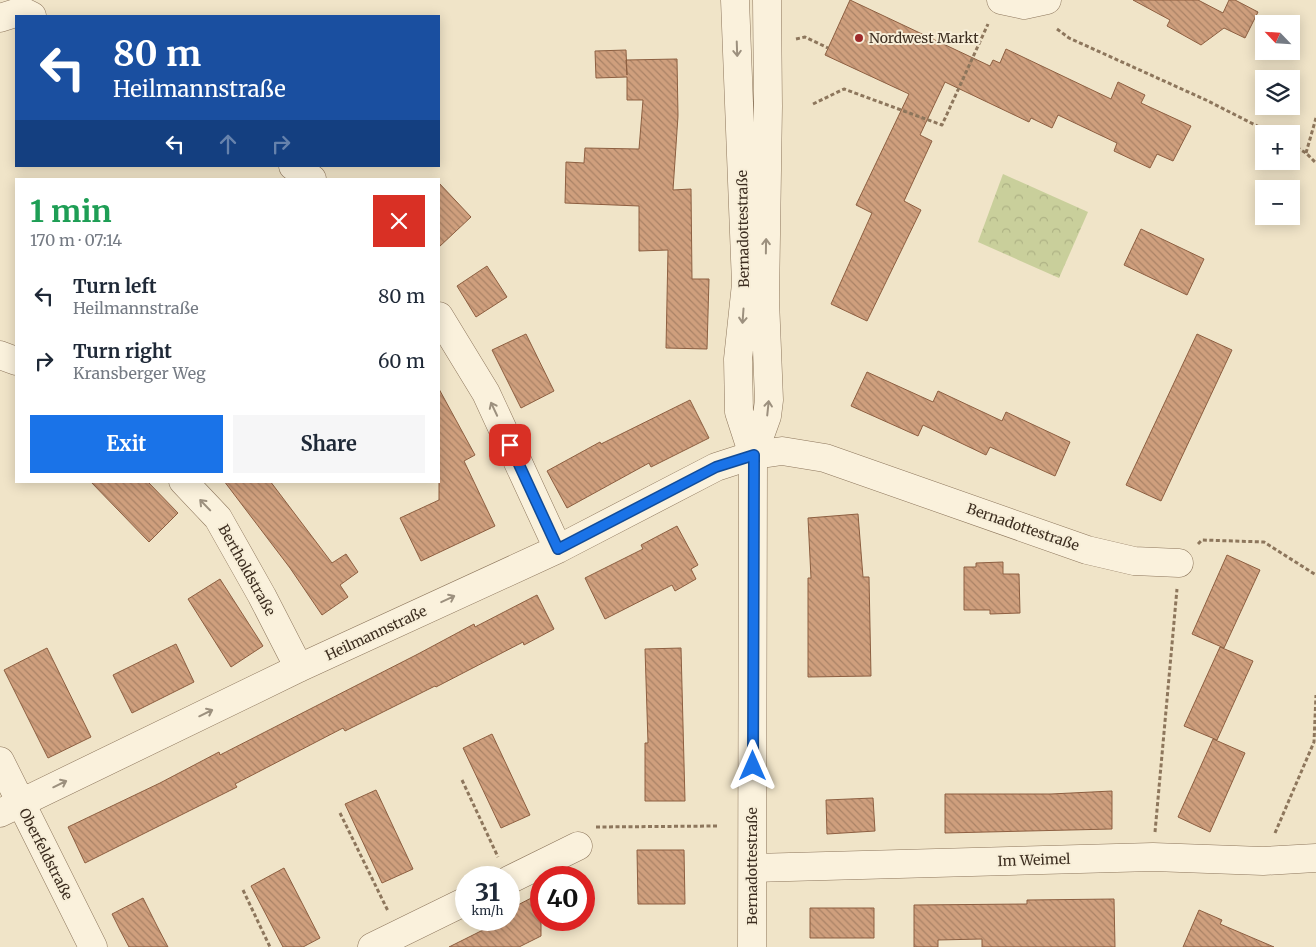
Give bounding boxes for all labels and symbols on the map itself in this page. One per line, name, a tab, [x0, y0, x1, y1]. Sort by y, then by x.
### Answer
north arrow	[1255, 15, 1300, 60]
place label: Nordwest Markt	[869, 29, 979, 47]
marker: Nordwest Markt	[853, 32, 865, 44]
one-way arrow	[732, 40, 742, 56]
street label: Bernadottestraße	[733, 170, 753, 288]
one-way arrow	[761, 238, 771, 254]
one-way arrow	[738, 308, 748, 324]
one-way arrow	[763, 401, 773, 417]
one-way arrow	[488, 402, 498, 417]
pin	[489, 424, 531, 466]
one-way arrow	[199, 499, 212, 511]
street label: Bernadottestraße	[964, 499, 1082, 555]
street label: Bertholdstraße	[215, 521, 279, 619]
one-way arrow	[440, 594, 455, 604]
street label: Heilmannstraße	[322, 602, 430, 664]
one-way arrow	[198, 708, 213, 717]
position arrow	[726, 739, 778, 791]
one-way arrow	[52, 779, 67, 789]
street label: Oberfeldstraße	[15, 805, 77, 903]
street label: Bernadottestraße	[743, 807, 761, 925]
street label: Im Weimel	[997, 850, 1071, 870]
speed limit sign: 40	[530, 866, 595, 931]

